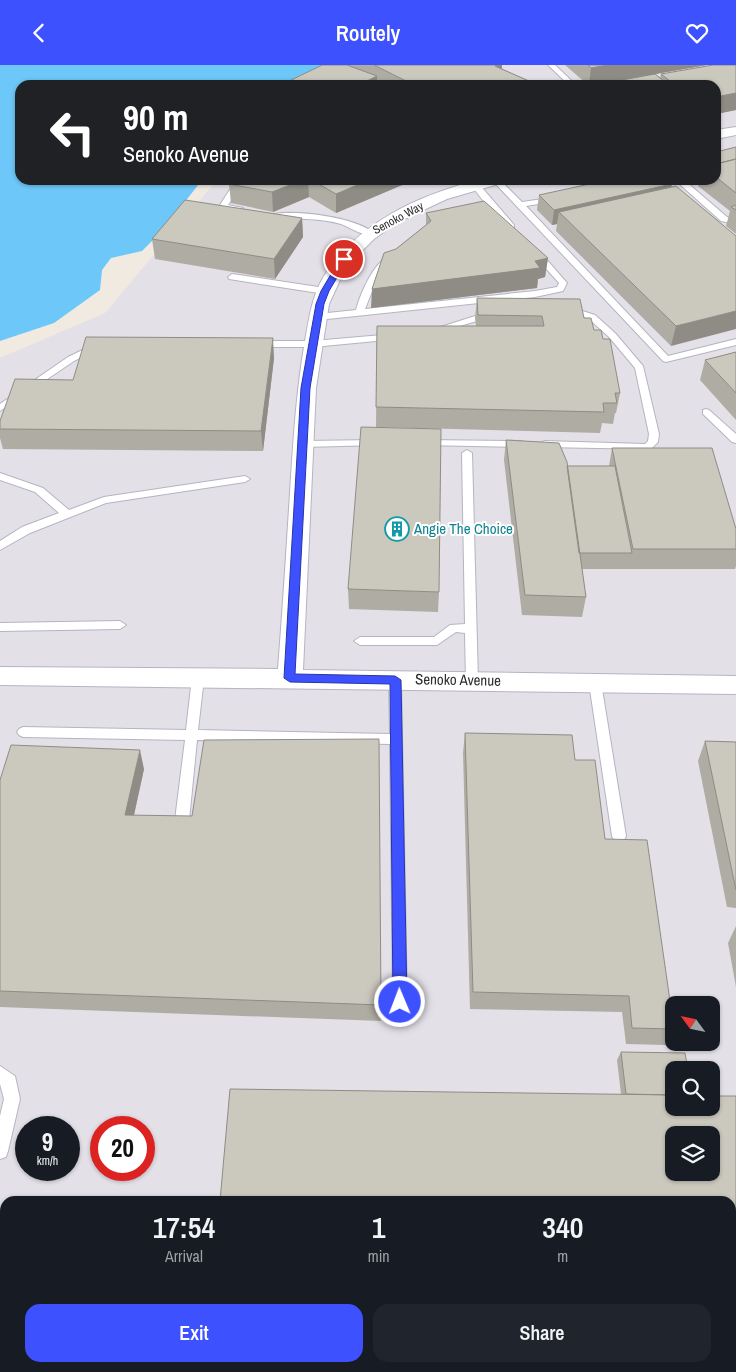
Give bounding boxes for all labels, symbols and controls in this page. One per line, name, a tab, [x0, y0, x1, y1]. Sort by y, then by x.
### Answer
text: Routely	[336, 18, 400, 48]
icon: back	[25, 19, 53, 47]
icon: heart	[683, 19, 711, 47]
text: 90 m	[123, 94, 188, 141]
icon: left	[40, 100, 105, 165]
text: Senoko Avenue	[123, 139, 249, 169]
street label: Senoko Way	[370, 198, 426, 238]
pin	[323, 238, 365, 280]
icon: arrive	[330, 245, 358, 273]
building icon: Angie The Choice	[384, 516, 410, 542]
place label: Angie The Choice	[413, 518, 513, 539]
street label: Senoko Avenue	[415, 668, 501, 691]
position arrow	[373, 975, 425, 1027]
north arrow	[665, 996, 720, 1051]
map controls	[665, 996, 720, 1181]
button: search	[665, 1061, 720, 1116]
speed limit sign: 20	[90, 1116, 155, 1181]
text: 9	[42, 1125, 53, 1159]
button: layers	[665, 1126, 720, 1181]
text: km/h	[37, 1153, 58, 1169]
text: 17:54	[153, 1207, 215, 1247]
text: 1	[372, 1207, 386, 1247]
text: 340	[542, 1207, 583, 1247]
text: Arrival	[165, 1245, 203, 1267]
text: min	[368, 1245, 390, 1267]
text: m	[557, 1245, 568, 1267]
button: Exit	[25, 1304, 363, 1362]
button: Share	[373, 1304, 711, 1362]

